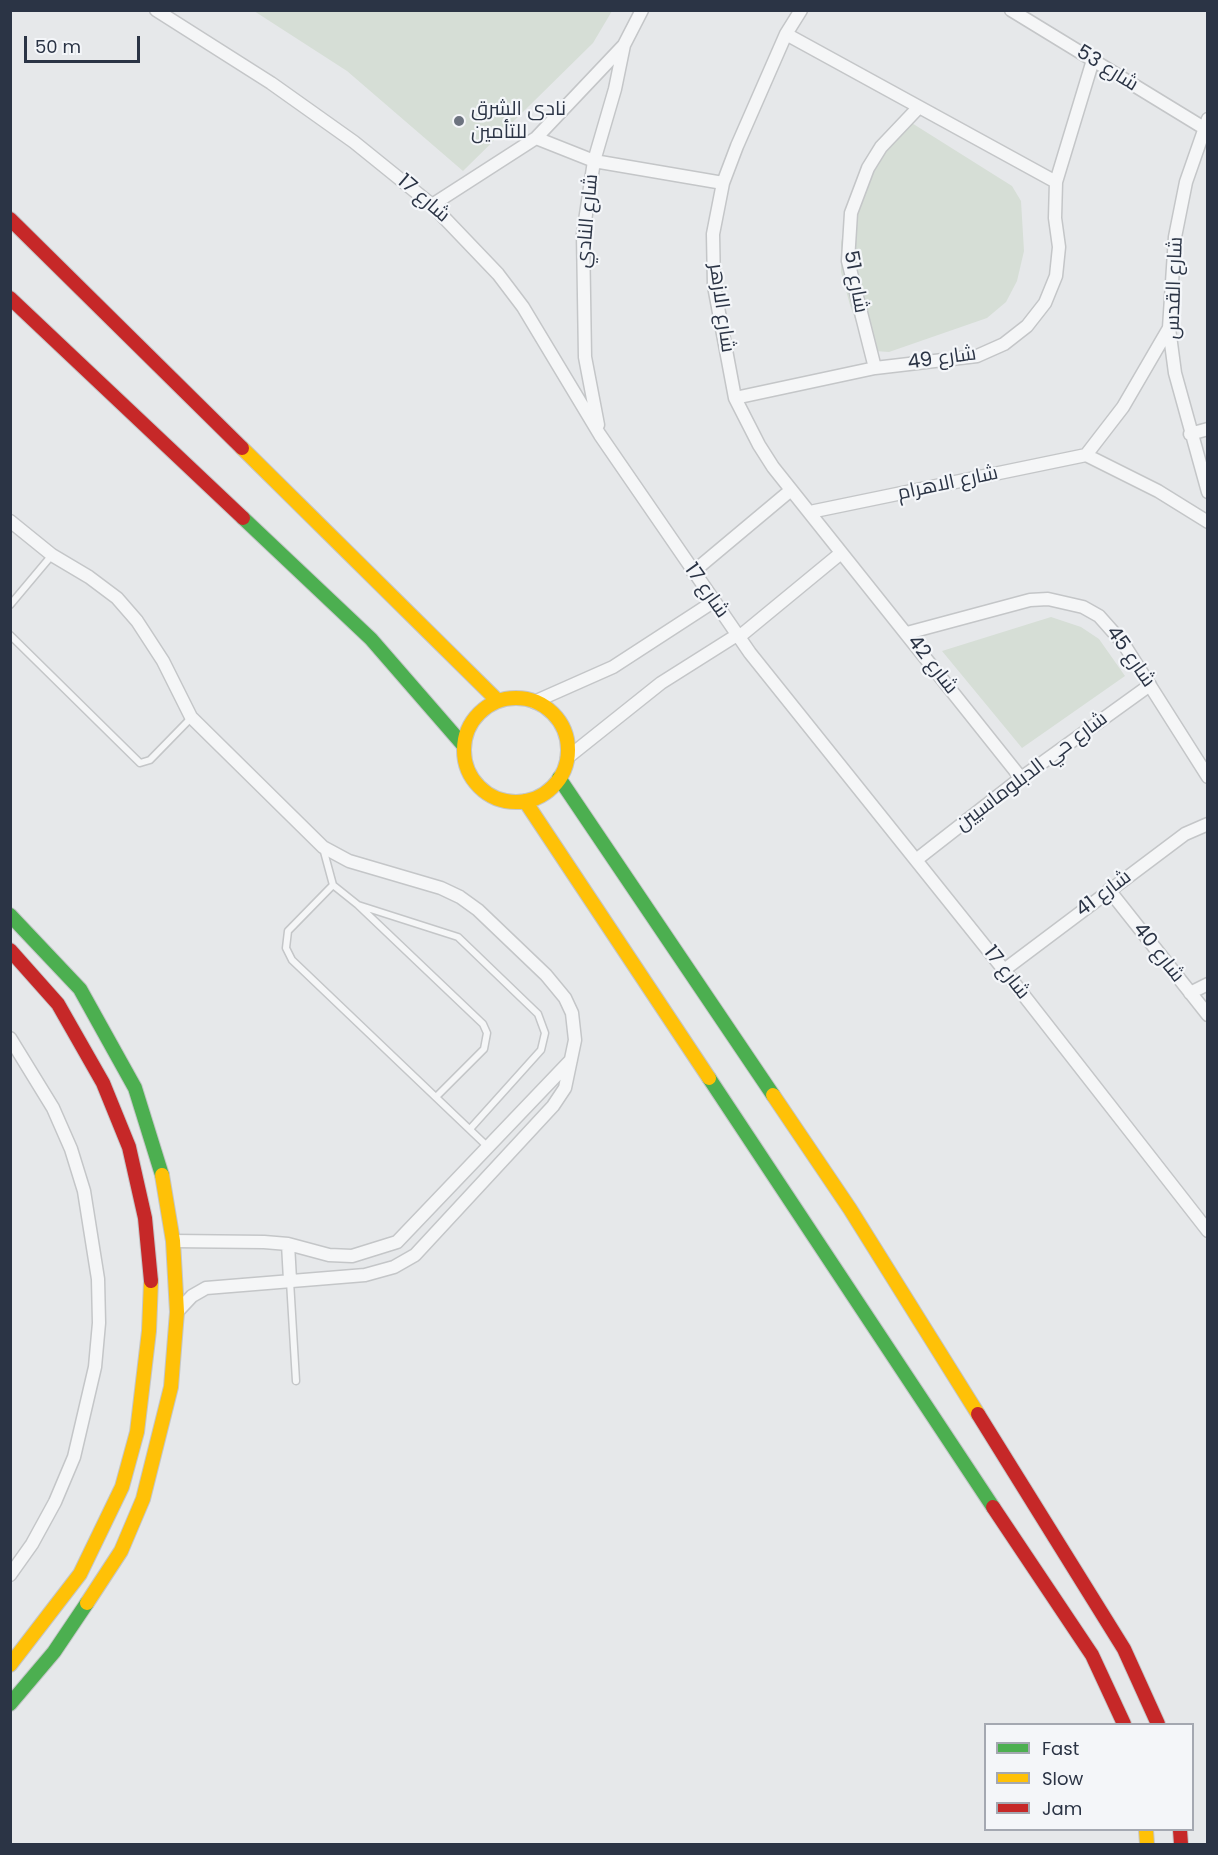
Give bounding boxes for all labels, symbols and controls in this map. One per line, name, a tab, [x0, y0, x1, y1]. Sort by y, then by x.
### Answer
scale bar	[27, 24, 142, 62]
text: 50 m	[35, 34, 81, 59]
street label: شارع 53	[1072, 41, 1142, 97]
place label: نادى الشرق للتأمين	[471, 98, 566, 145]
marker: نادى الشرق للتأمين	[452, 114, 466, 128]
street label: شارع 17	[392, 170, 454, 228]
street label: شارع النادي	[572, 173, 604, 269]
street label: شارع القدس	[1161, 236, 1189, 340]
street label: شارع 51	[838, 249, 872, 315]
street label: شارع الازهر	[703, 262, 739, 354]
street label: شارع 49	[906, 342, 978, 376]
street label: شارع الاهرام	[896, 462, 1000, 506]
street label: شارع 17	[679, 559, 733, 623]
street label: شارع 45	[1100, 622, 1160, 692]
street label: شارع 42	[902, 631, 962, 699]
street label: شارع حي الدبلوماسيين	[951, 707, 1113, 837]
street label: شارع 41	[1072, 865, 1136, 923]
street label: شارع 40	[1127, 918, 1189, 988]
street label: شارع 17	[978, 941, 1034, 1005]
legend	[984, 1723, 1194, 1831]
text: Fast	[1042, 1736, 1079, 1761]
text: Slow	[1042, 1766, 1083, 1791]
text: Jam	[1042, 1796, 1082, 1821]

